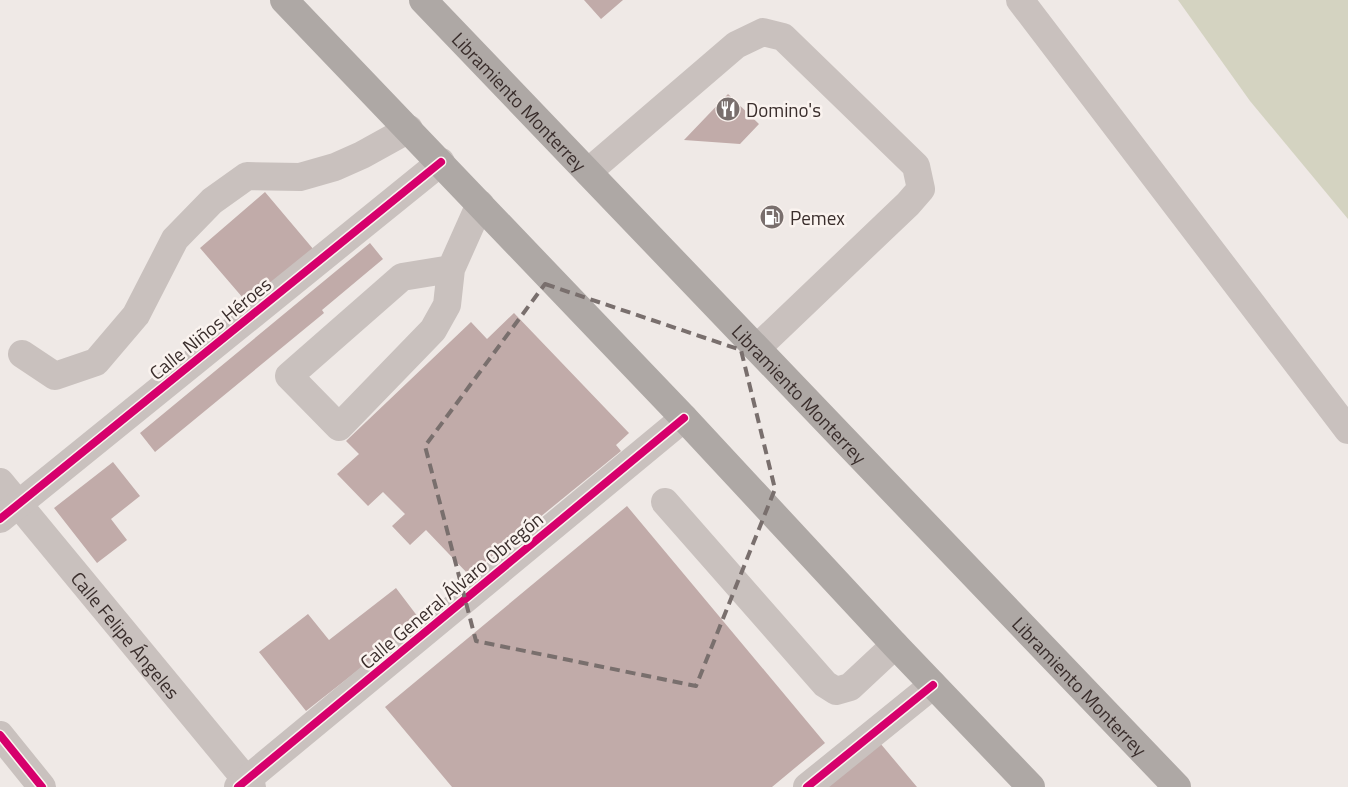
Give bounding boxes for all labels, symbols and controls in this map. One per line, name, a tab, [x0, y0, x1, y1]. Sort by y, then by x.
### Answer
street label: Libramiento Monterrey	[446, 25, 594, 178]
place label: Domino's	[746, 95, 821, 124]
restaurant icon: Domino's	[715, 96, 741, 122]
place label: Pemex	[790, 203, 845, 232]
fuel station icon: Pemex	[759, 204, 785, 230]
street label: Calle Niños Héroes	[143, 269, 277, 386]
street label: Libramiento Monterrey	[726, 317, 874, 470]
street label: Calle General Álvaro Obregón	[353, 504, 549, 676]
street label: Calle Felipe Ángeles	[65, 565, 188, 705]
street label: Libramiento Monterrey	[1006, 609, 1154, 762]

